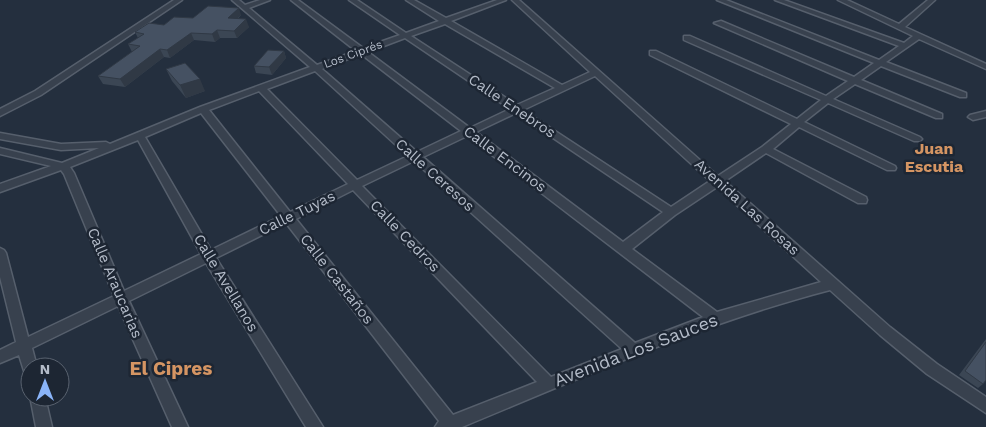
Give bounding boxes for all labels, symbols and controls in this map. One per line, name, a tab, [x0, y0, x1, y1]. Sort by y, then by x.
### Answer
street label: Los Ciprés	[322, 37, 384, 71]
street label: Calle Enebros	[465, 70, 559, 142]
street label: Calle Encinos	[460, 122, 550, 196]
street label: Calle Ceresos	[392, 135, 478, 215]
district label: Juan Escutia	[905, 139, 964, 176]
street label: Avenida Las Rosas	[691, 155, 803, 259]
street label: Calle Tuyas	[256, 187, 338, 239]
street label: Calle Cedros	[366, 196, 444, 276]
street label: Calle Araucarias	[84, 225, 146, 341]
street label: Calle Castaños	[296, 230, 378, 328]
street label: Calle Avellanos	[190, 231, 262, 335]
street label: Avenida Los Sauces	[551, 309, 721, 390]
north arrow	[20, 357, 70, 407]
district label: El Cipres	[130, 357, 212, 380]
text: N	[40, 361, 50, 377]

